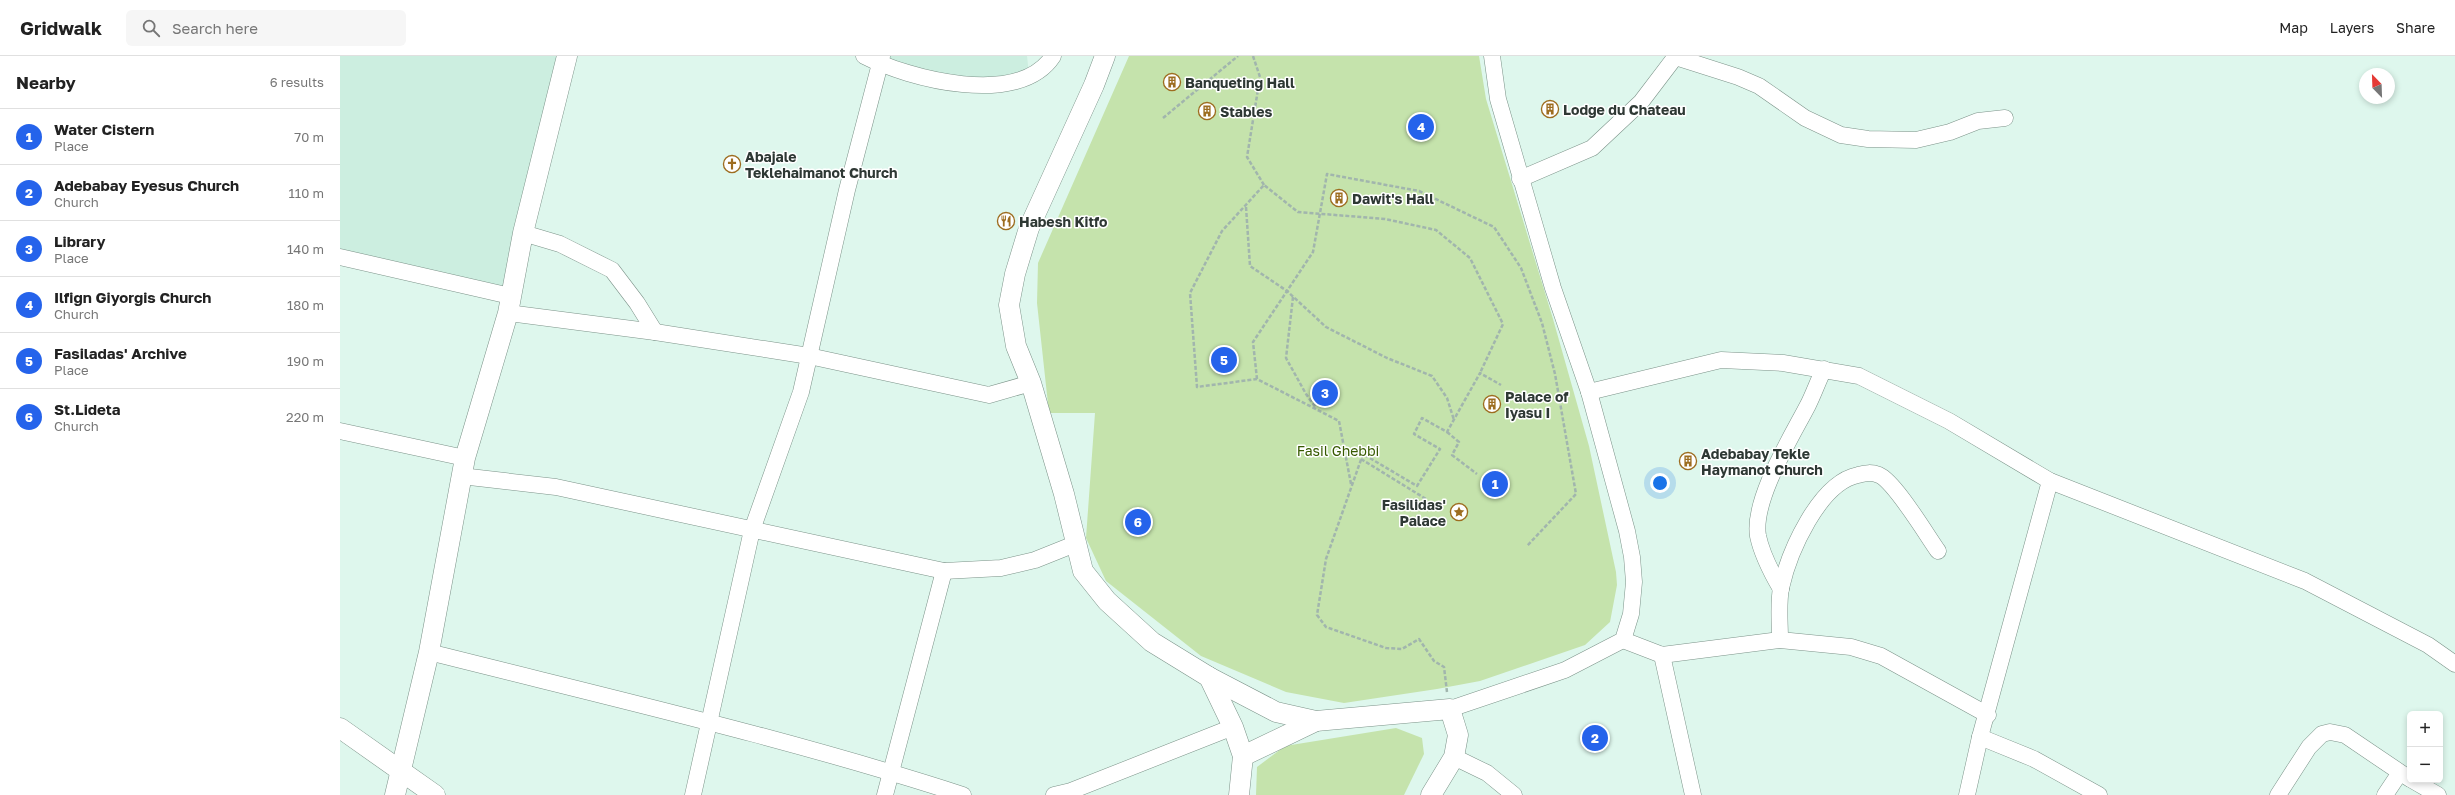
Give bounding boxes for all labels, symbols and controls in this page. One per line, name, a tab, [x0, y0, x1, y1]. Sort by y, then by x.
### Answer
search box	[126, 10, 406, 46]
text: Gridwalk	[20, 16, 102, 39]
icon: search	[140, 17, 162, 39]
text: Search here	[172, 19, 258, 37]
text: Map	[2279, 19, 2308, 36]
text: Layers	[2330, 19, 2374, 36]
text: Share	[2396, 19, 2435, 36]
north arrow	[2359, 68, 2395, 104]
text: Nearby	[16, 72, 76, 93]
building icon: Banqueting Hall	[1162, 72, 1182, 92]
text: 6 results	[270, 74, 324, 90]
place label: Banqueting Hall	[1185, 74, 1295, 91]
building icon: Lodge du Chateau	[1540, 99, 1560, 119]
building icon: Stables	[1197, 101, 1217, 121]
place label: Lodge du Chateau	[1563, 101, 1686, 118]
place label: Stables	[1220, 103, 1272, 120]
pin: 4	[1408, 112, 1434, 142]
text: Water Cistern	[54, 120, 154, 138]
text: 1	[26, 129, 32, 145]
text: 70 m	[294, 129, 324, 145]
text: Place	[54, 138, 89, 154]
place label: Abajale Teklehaimanot Church	[745, 148, 897, 181]
church icon: Abajale Teklehaimanot Church	[722, 154, 742, 174]
text: Adebabay Eyesus Church	[54, 176, 239, 194]
text: 2	[25, 185, 33, 201]
text: 110 m	[289, 185, 324, 201]
building icon: Dawit's Hall	[1329, 188, 1349, 208]
place label: Dawit's Hall	[1352, 190, 1434, 207]
text: Church	[54, 194, 99, 210]
restaurant icon: Habesh Kitfo	[996, 211, 1016, 231]
place label: Habesh Kitfo	[1019, 213, 1107, 230]
text: Library	[54, 232, 105, 250]
text: 3	[25, 241, 33, 257]
text: 140 m	[287, 241, 324, 257]
text: Place	[54, 250, 89, 266]
text: Ilfign Giyorgis Church	[54, 288, 211, 306]
text: 4	[25, 297, 33, 313]
text: 180 m	[287, 297, 324, 313]
text: Church	[54, 306, 99, 322]
text: Fasiladas' Archive	[54, 344, 187, 362]
pin: 5	[1211, 345, 1237, 375]
text: 5	[25, 353, 33, 369]
text: 190 m	[287, 353, 324, 369]
text: Place	[54, 362, 89, 378]
pin: 3	[1312, 378, 1338, 408]
place label: Palace of Iyasu I	[1505, 388, 1569, 421]
building icon: Palace of Iyasu I	[1482, 394, 1502, 414]
text: St.Lideta	[54, 400, 120, 418]
text: 6	[25, 409, 33, 425]
text: 220 m	[286, 409, 324, 425]
text: Church	[54, 418, 99, 434]
park label: Fasil Ghebbi	[1297, 442, 1379, 459]
place label: Adebabay Tekle Haymanot Church	[1701, 445, 1823, 478]
building icon: Adebabay Tekle Haymanot Church	[1678, 451, 1698, 471]
pin: 1	[1482, 469, 1508, 499]
your location	[1650, 473, 1670, 493]
place label: Fasilidas' Palace	[1382, 496, 1446, 529]
place icon: Fasilidas' Palace	[1449, 502, 1469, 522]
pin: 6	[1125, 507, 1151, 537]
map controls	[2407, 711, 2443, 783]
button: +	[2407, 711, 2443, 747]
pin: 2	[1582, 723, 1608, 753]
button: −	[2407, 747, 2443, 783]

